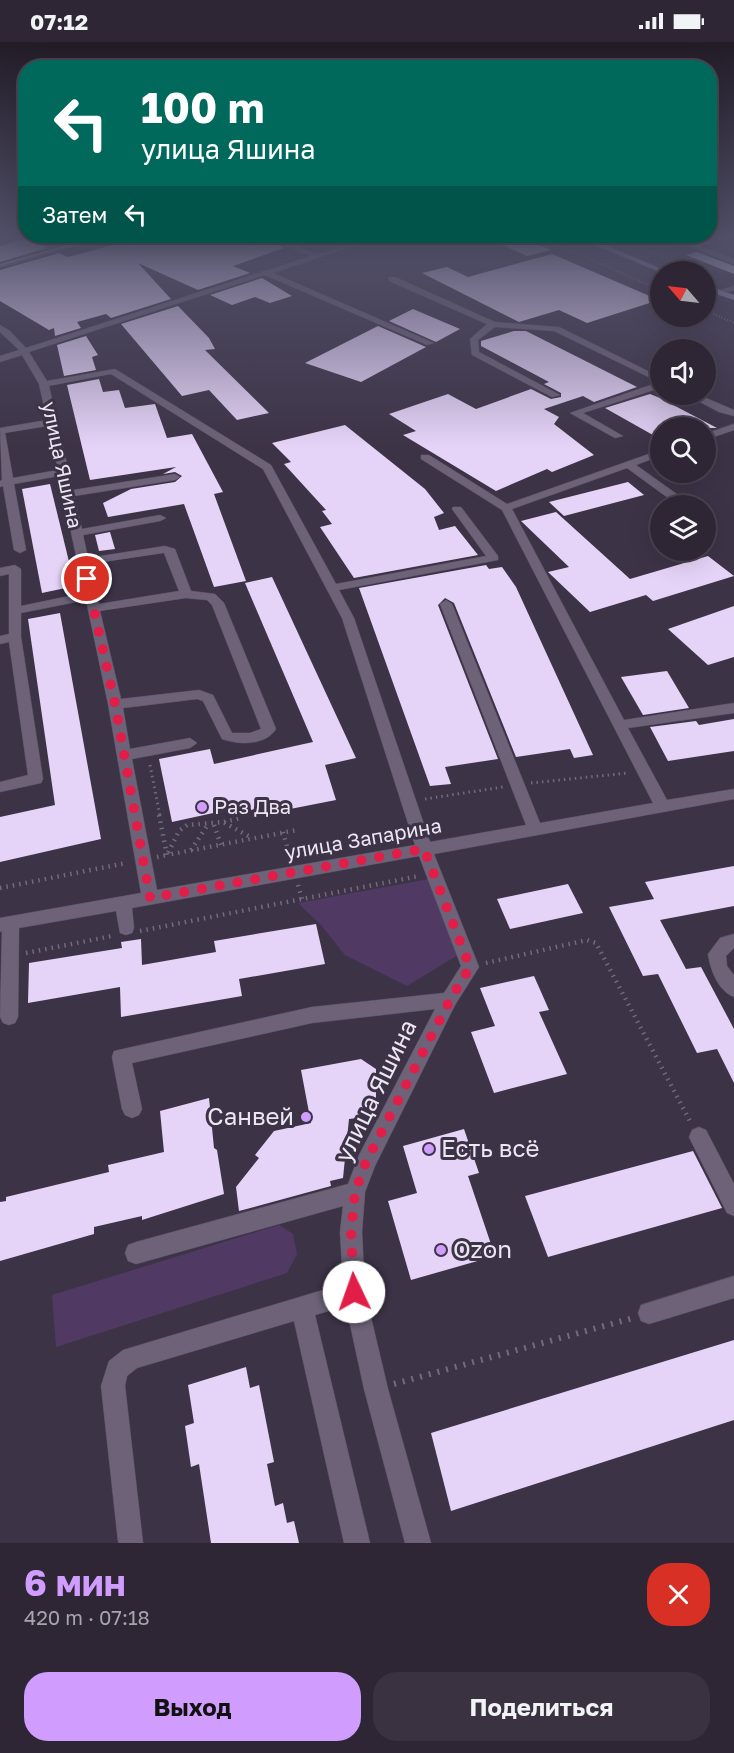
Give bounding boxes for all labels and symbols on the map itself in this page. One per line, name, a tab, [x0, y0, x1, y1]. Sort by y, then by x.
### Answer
north arrow	[650, 261, 716, 327]
street label: улица Яшина	[38, 399, 88, 530]
pin	[61, 553, 112, 604]
place label: Раз Два	[214, 794, 291, 818]
marker: Раз Два	[195, 800, 209, 814]
street label: улица Запарина	[282, 812, 443, 864]
street label: улица Яшина	[328, 1014, 422, 1166]
place label: Санвей	[207, 1101, 294, 1130]
marker: Санвей	[299, 1110, 313, 1124]
place label: Есть всё	[441, 1133, 539, 1162]
marker: Есть всё	[422, 1142, 436, 1156]
place label: Ozon	[453, 1234, 512, 1263]
marker: Ozon	[434, 1243, 448, 1257]
position arrow	[322, 1260, 386, 1324]

